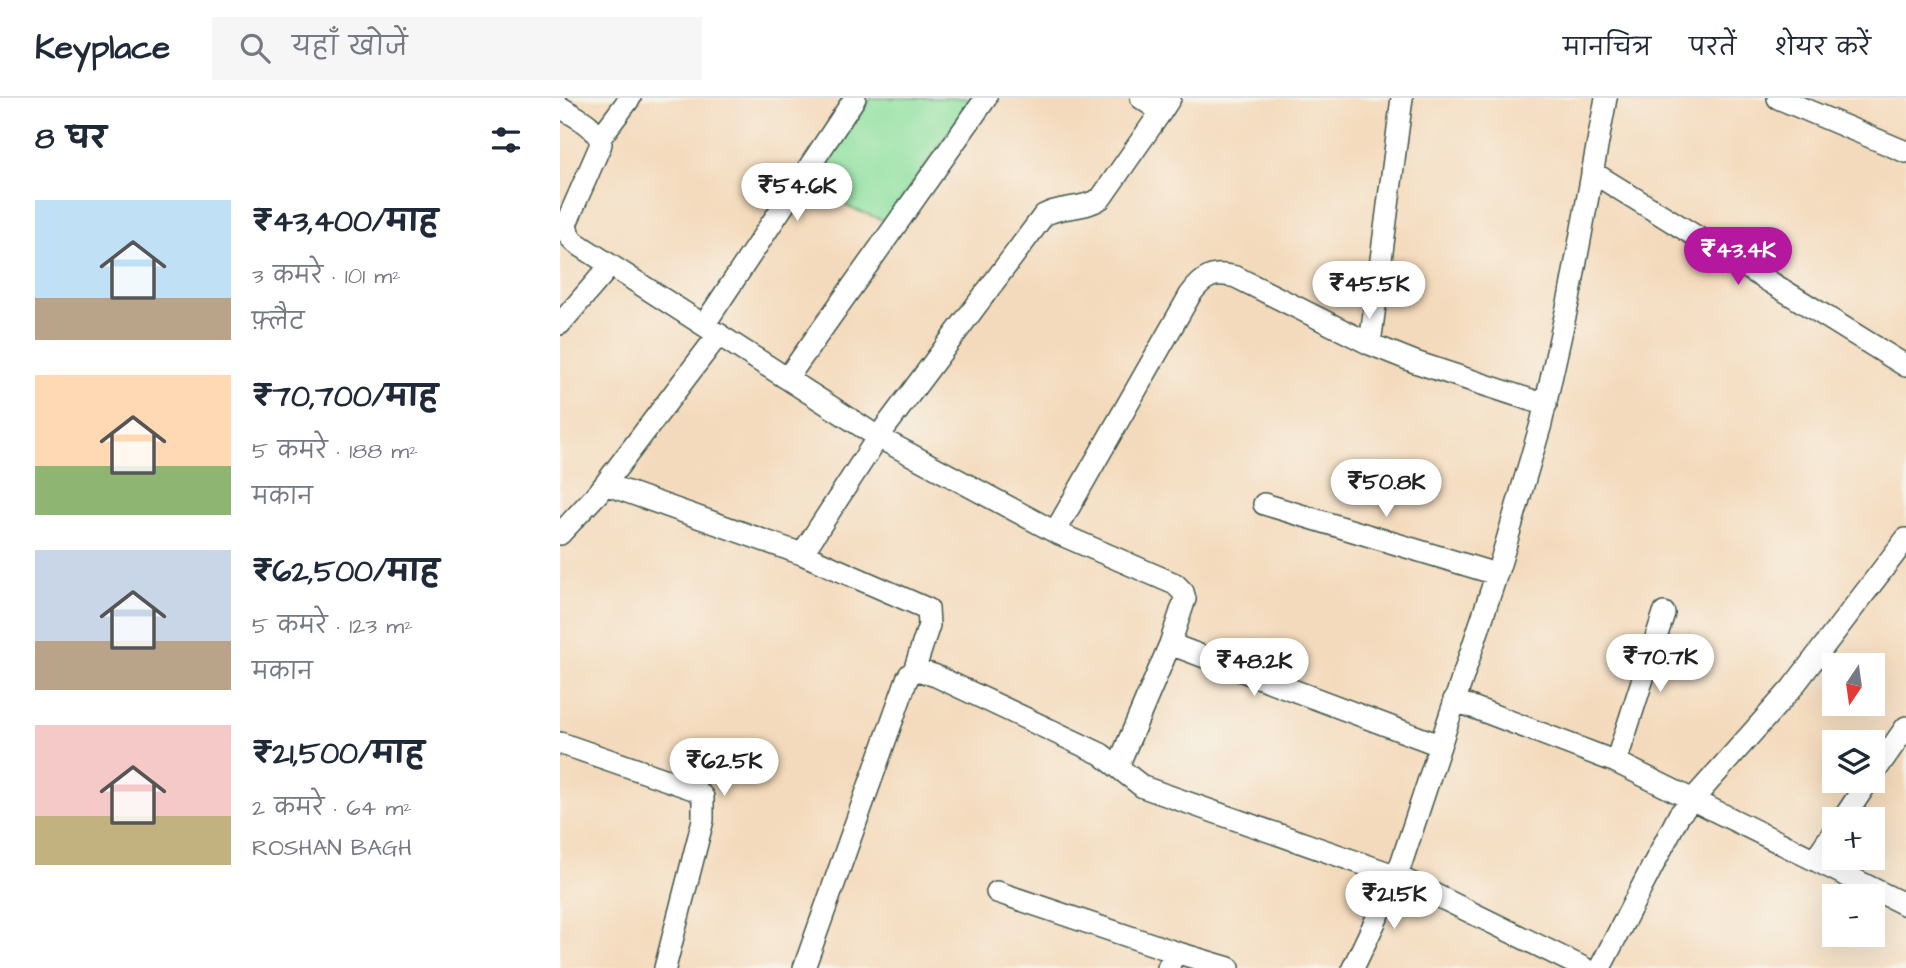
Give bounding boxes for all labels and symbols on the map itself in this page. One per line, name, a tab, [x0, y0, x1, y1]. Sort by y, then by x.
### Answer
pin: ₹54.6K	[740, 164, 854, 223]
pin: ₹43.4K	[1681, 228, 1795, 287]
pin: ₹45.5K	[1312, 262, 1426, 321]
pin: ₹50.8K	[1329, 460, 1443, 519]
pin: ₹70.7K	[1603, 634, 1717, 694]
pin: ₹48.2K	[1197, 638, 1311, 698]
north arrow	[1822, 653, 1885, 716]
pin: ₹62.5K	[667, 738, 781, 798]
pin: ₹21.5K	[1337, 872, 1451, 931]

